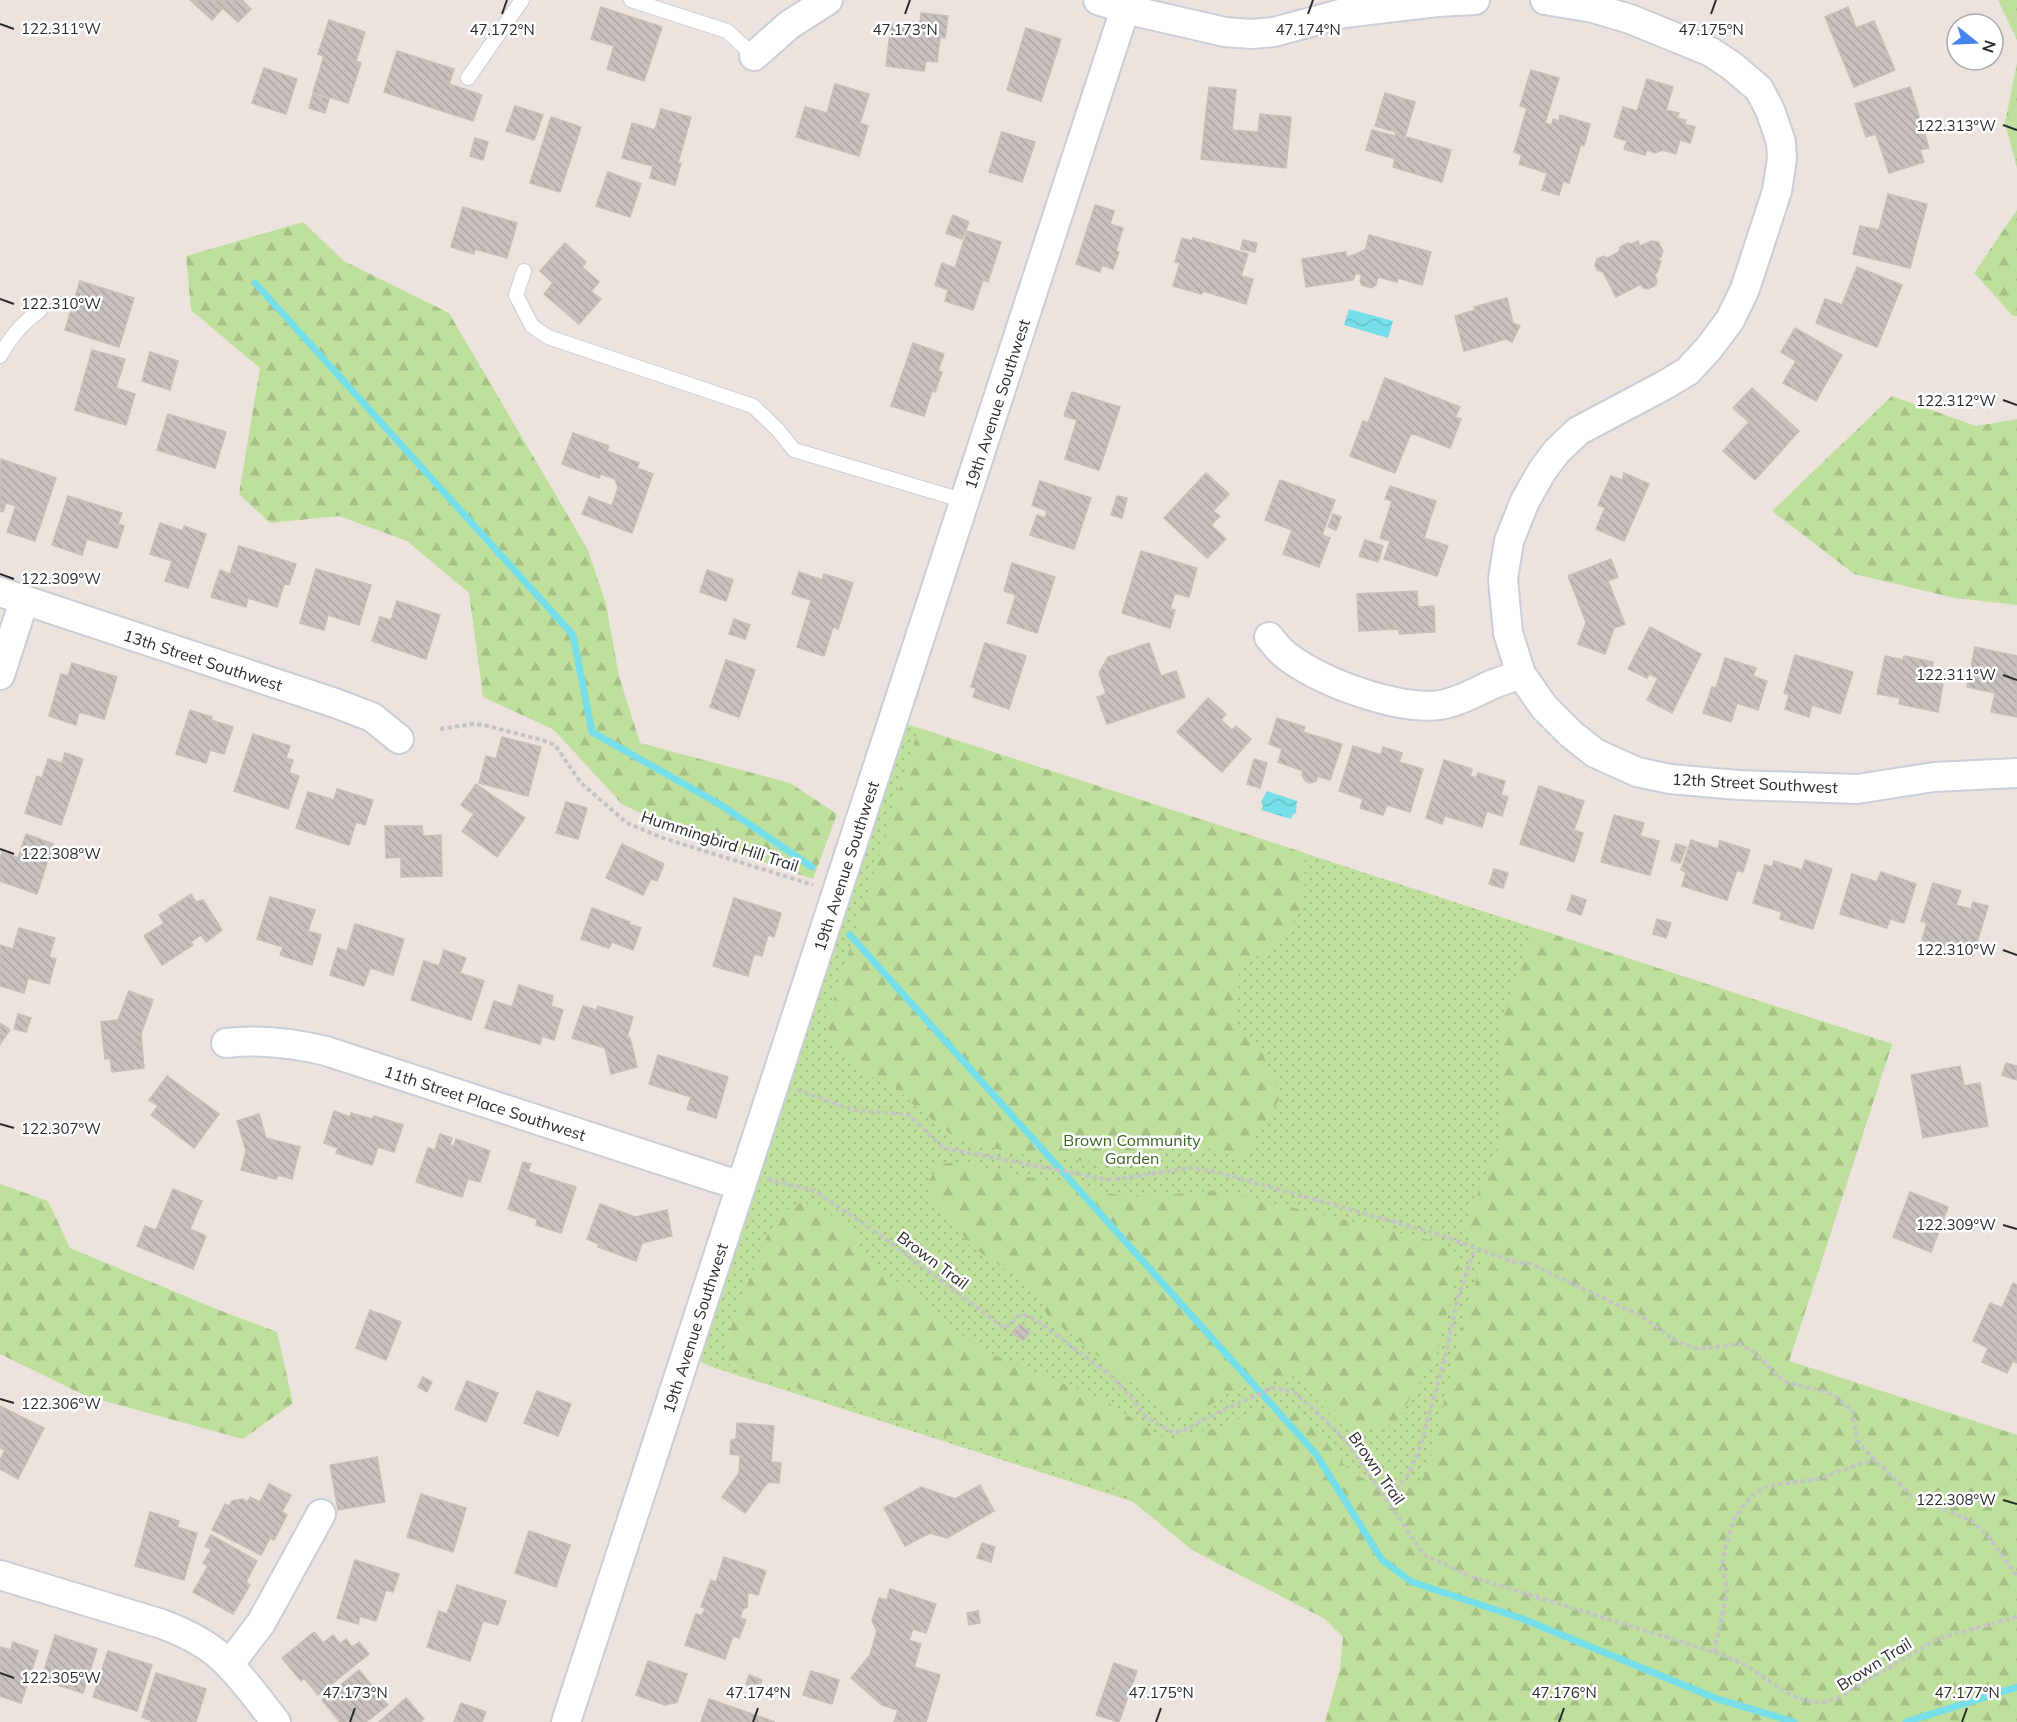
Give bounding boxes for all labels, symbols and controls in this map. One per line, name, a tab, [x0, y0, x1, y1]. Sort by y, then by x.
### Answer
north arrow	[1945, 12, 2005, 72]
text: 122.311°W	[21, 19, 101, 38]
text: 47.172°N	[469, 20, 535, 39]
text: 47.173°N	[872, 20, 938, 39]
text: 47.174°N	[1275, 20, 1341, 39]
text: 47.175°N	[1678, 20, 1744, 39]
text: N	[1978, 38, 2001, 55]
text: 122.313°W	[1916, 116, 1996, 135]
text: 122.310°W	[21, 294, 101, 313]
street label: 19th Avenue Southwest	[960, 316, 1034, 491]
text: 122.312°W	[1916, 391, 1996, 410]
text: 122.309°W	[21, 569, 101, 588]
street label: 13th Street Southwest	[121, 625, 285, 695]
text: 122.311°W	[1916, 665, 1996, 684]
street label: 12th Street Southwest	[1672, 769, 1839, 797]
street label: 19th Avenue Southwest	[809, 778, 883, 953]
street label: Hummingbird Hill Trail	[639, 806, 801, 876]
text: 122.308°W	[21, 844, 101, 863]
text: 122.310°W	[1916, 940, 1996, 959]
street label: 11th Street Place Southwest	[382, 1061, 589, 1145]
text: 122.307°W	[21, 1119, 101, 1138]
park label: Brown Community Garden	[1063, 1130, 1201, 1168]
text: 122.309°W	[1916, 1215, 1996, 1234]
street label: Brown Trail	[893, 1227, 973, 1293]
street label: 19th Avenue Southwest	[658, 1240, 732, 1415]
text: 122.306°W	[21, 1394, 101, 1413]
street label: Brown Trail	[1345, 1428, 1409, 1508]
text: 122.308°W	[1916, 1490, 1996, 1509]
street label: Brown Trail	[1833, 1633, 1915, 1695]
text: 122.305°W	[21, 1668, 101, 1687]
text: 47.173°N	[322, 1683, 388, 1702]
text: 47.174°N	[725, 1683, 791, 1702]
text: 47.175°N	[1128, 1683, 1194, 1702]
text: 47.176°N	[1531, 1683, 1597, 1702]
text: 47.177°N	[1934, 1683, 2000, 1702]

